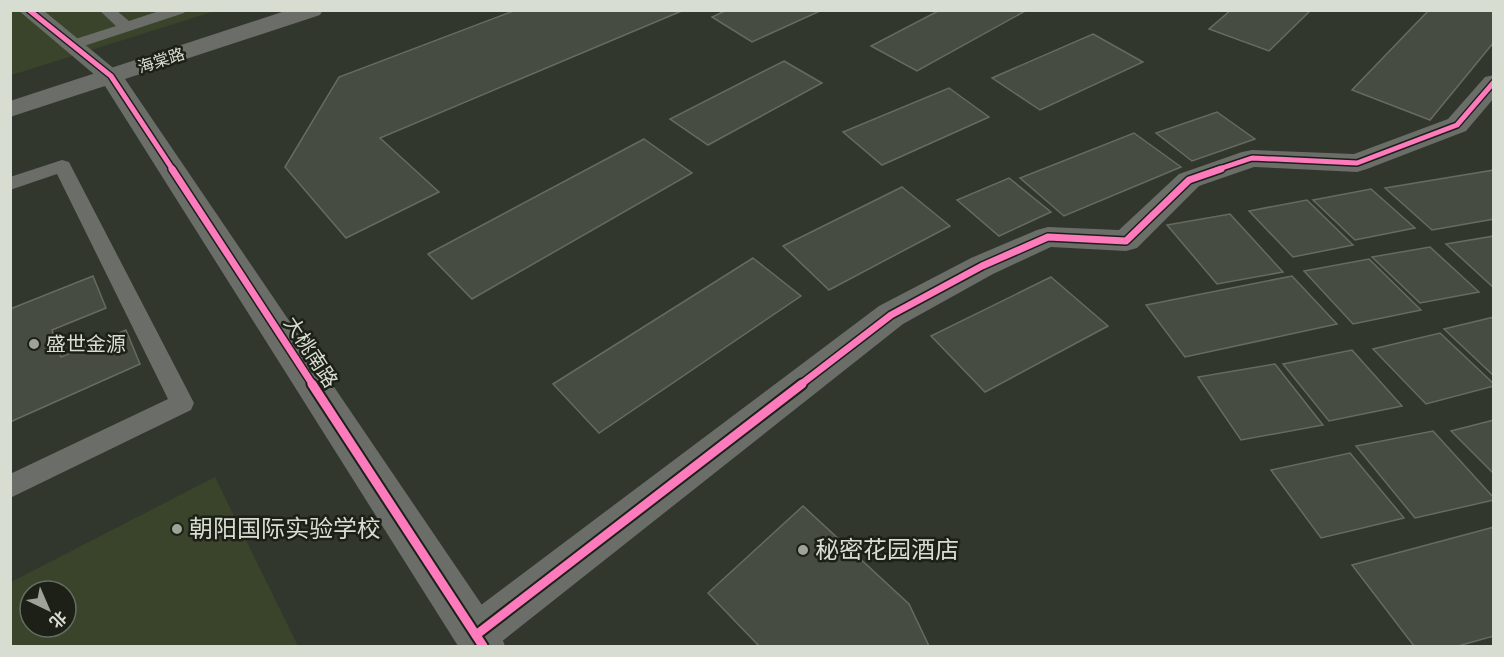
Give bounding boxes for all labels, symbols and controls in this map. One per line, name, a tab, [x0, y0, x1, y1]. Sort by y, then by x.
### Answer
street label: 海棠路	[135, 42, 187, 78]
street label: 大桃南路	[278, 311, 345, 393]
place label: 盛世金源	[46, 330, 126, 357]
marker: 盛世金源	[27, 337, 41, 351]
place label: 朝阳国际实验学校	[189, 511, 381, 544]
marker: 朝阳国际实验学校	[170, 522, 184, 536]
place label: 秘密花园酒店	[815, 532, 959, 565]
marker: 秘密花园酒店	[796, 543, 810, 557]
north arrow	[18, 579, 78, 639]
text: 北	[45, 606, 72, 633]

